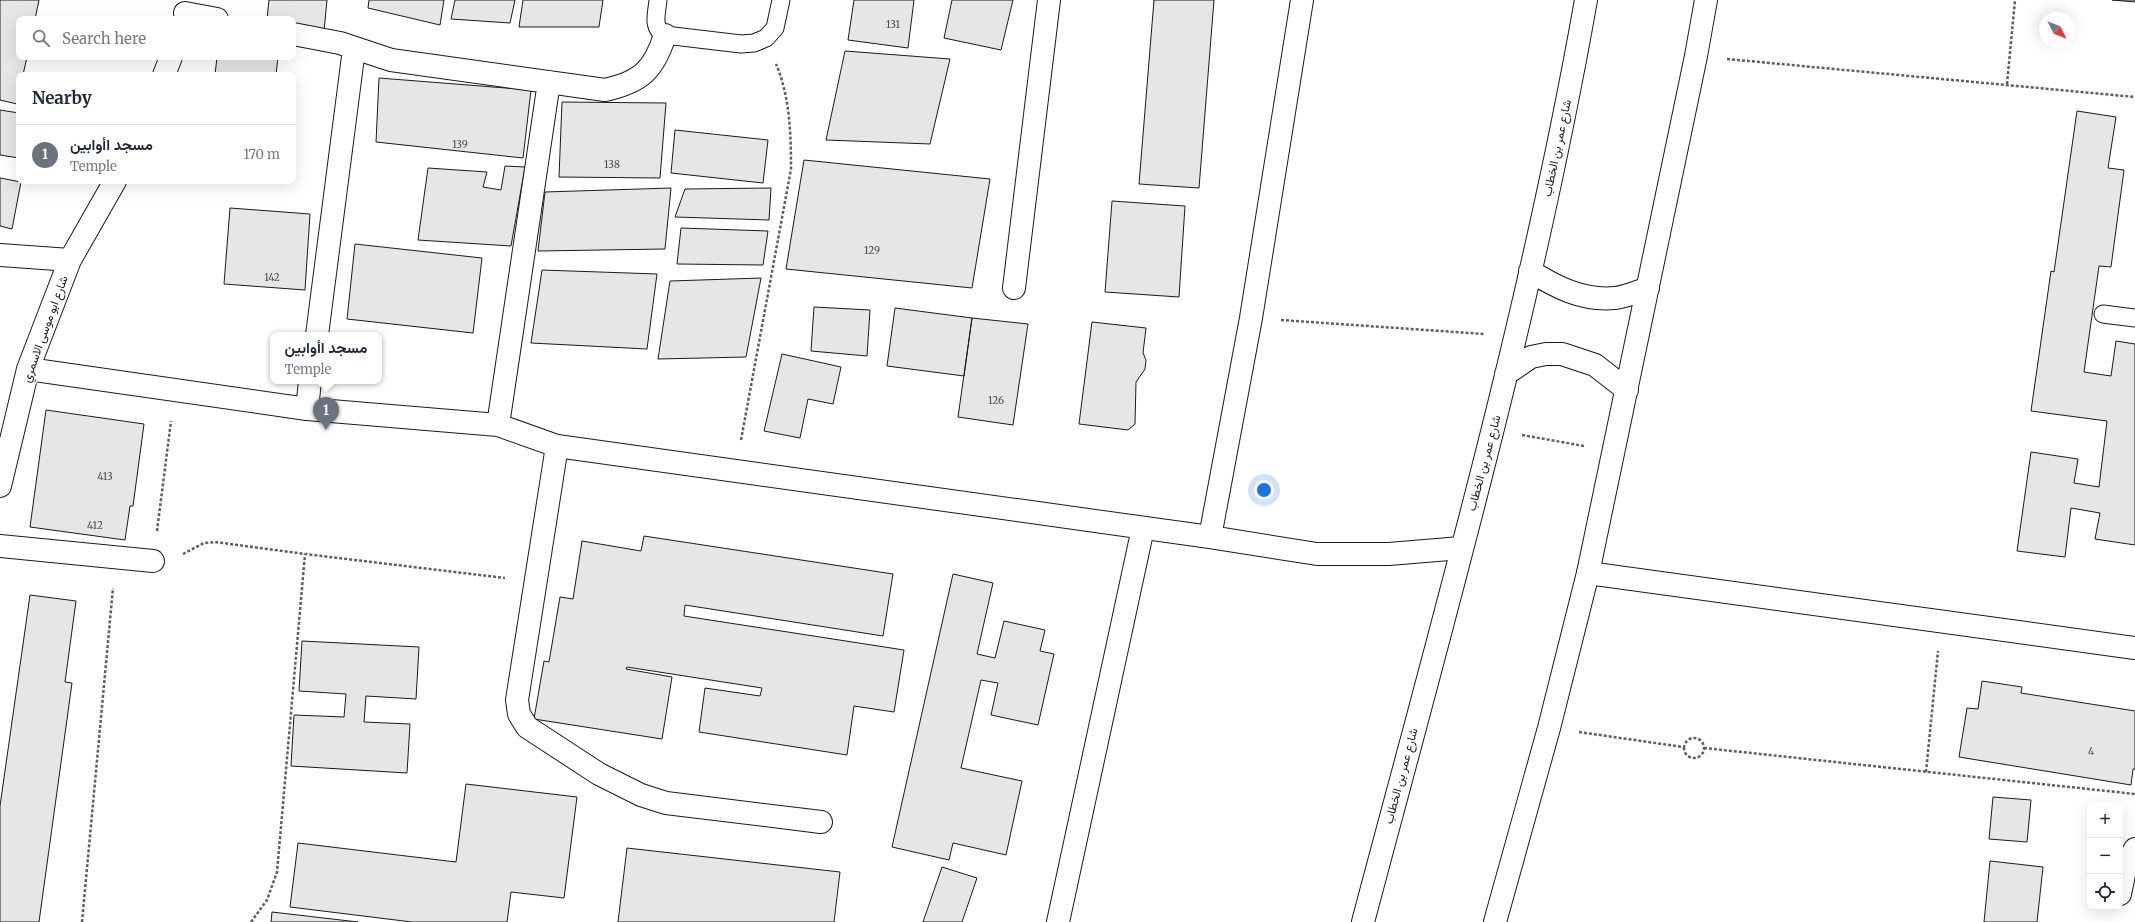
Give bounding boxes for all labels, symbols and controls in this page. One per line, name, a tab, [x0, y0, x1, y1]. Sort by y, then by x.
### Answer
north arrow	[2039, 12, 2075, 48]
search box	[16, 16, 296, 60]
house number: 131	[886, 18, 900, 31]
icon: search	[30, 27, 52, 49]
text: Search here	[62, 29, 146, 48]
text: Nearby	[32, 87, 92, 109]
street label: شارع عمر بن الخطاب	[1539, 98, 1576, 198]
text: مسجد اأوابين	[70, 135, 153, 154]
house number: 139	[452, 138, 468, 151]
text: 1	[42, 146, 48, 163]
text: 170 m	[243, 146, 280, 163]
text: Temple	[70, 158, 117, 175]
house number: 138	[604, 158, 620, 171]
house number: 129	[864, 244, 880, 257]
house number: 142	[264, 271, 280, 284]
street label: شارع ابو موسى الاسمري	[18, 273, 74, 385]
popup	[270, 332, 382, 384]
text: مسجد اأوابين	[285, 338, 367, 357]
text: Temple	[285, 361, 331, 378]
house number: 126	[988, 394, 1004, 407]
pin: 1	[313, 397, 339, 430]
street label: شارع عمر بن الخطاب	[1463, 413, 1505, 513]
house number: 413	[97, 470, 113, 483]
your location	[1254, 480, 1274, 500]
house number: 412	[87, 519, 103, 532]
street label: شارع عمر بن الخطاب	[1380, 726, 1422, 826]
house number: 4	[2088, 745, 2094, 758]
map controls	[2087, 802, 2123, 910]
button: +	[2087, 802, 2123, 838]
button: −	[2087, 838, 2123, 874]
button: locate	[2087, 874, 2123, 910]

